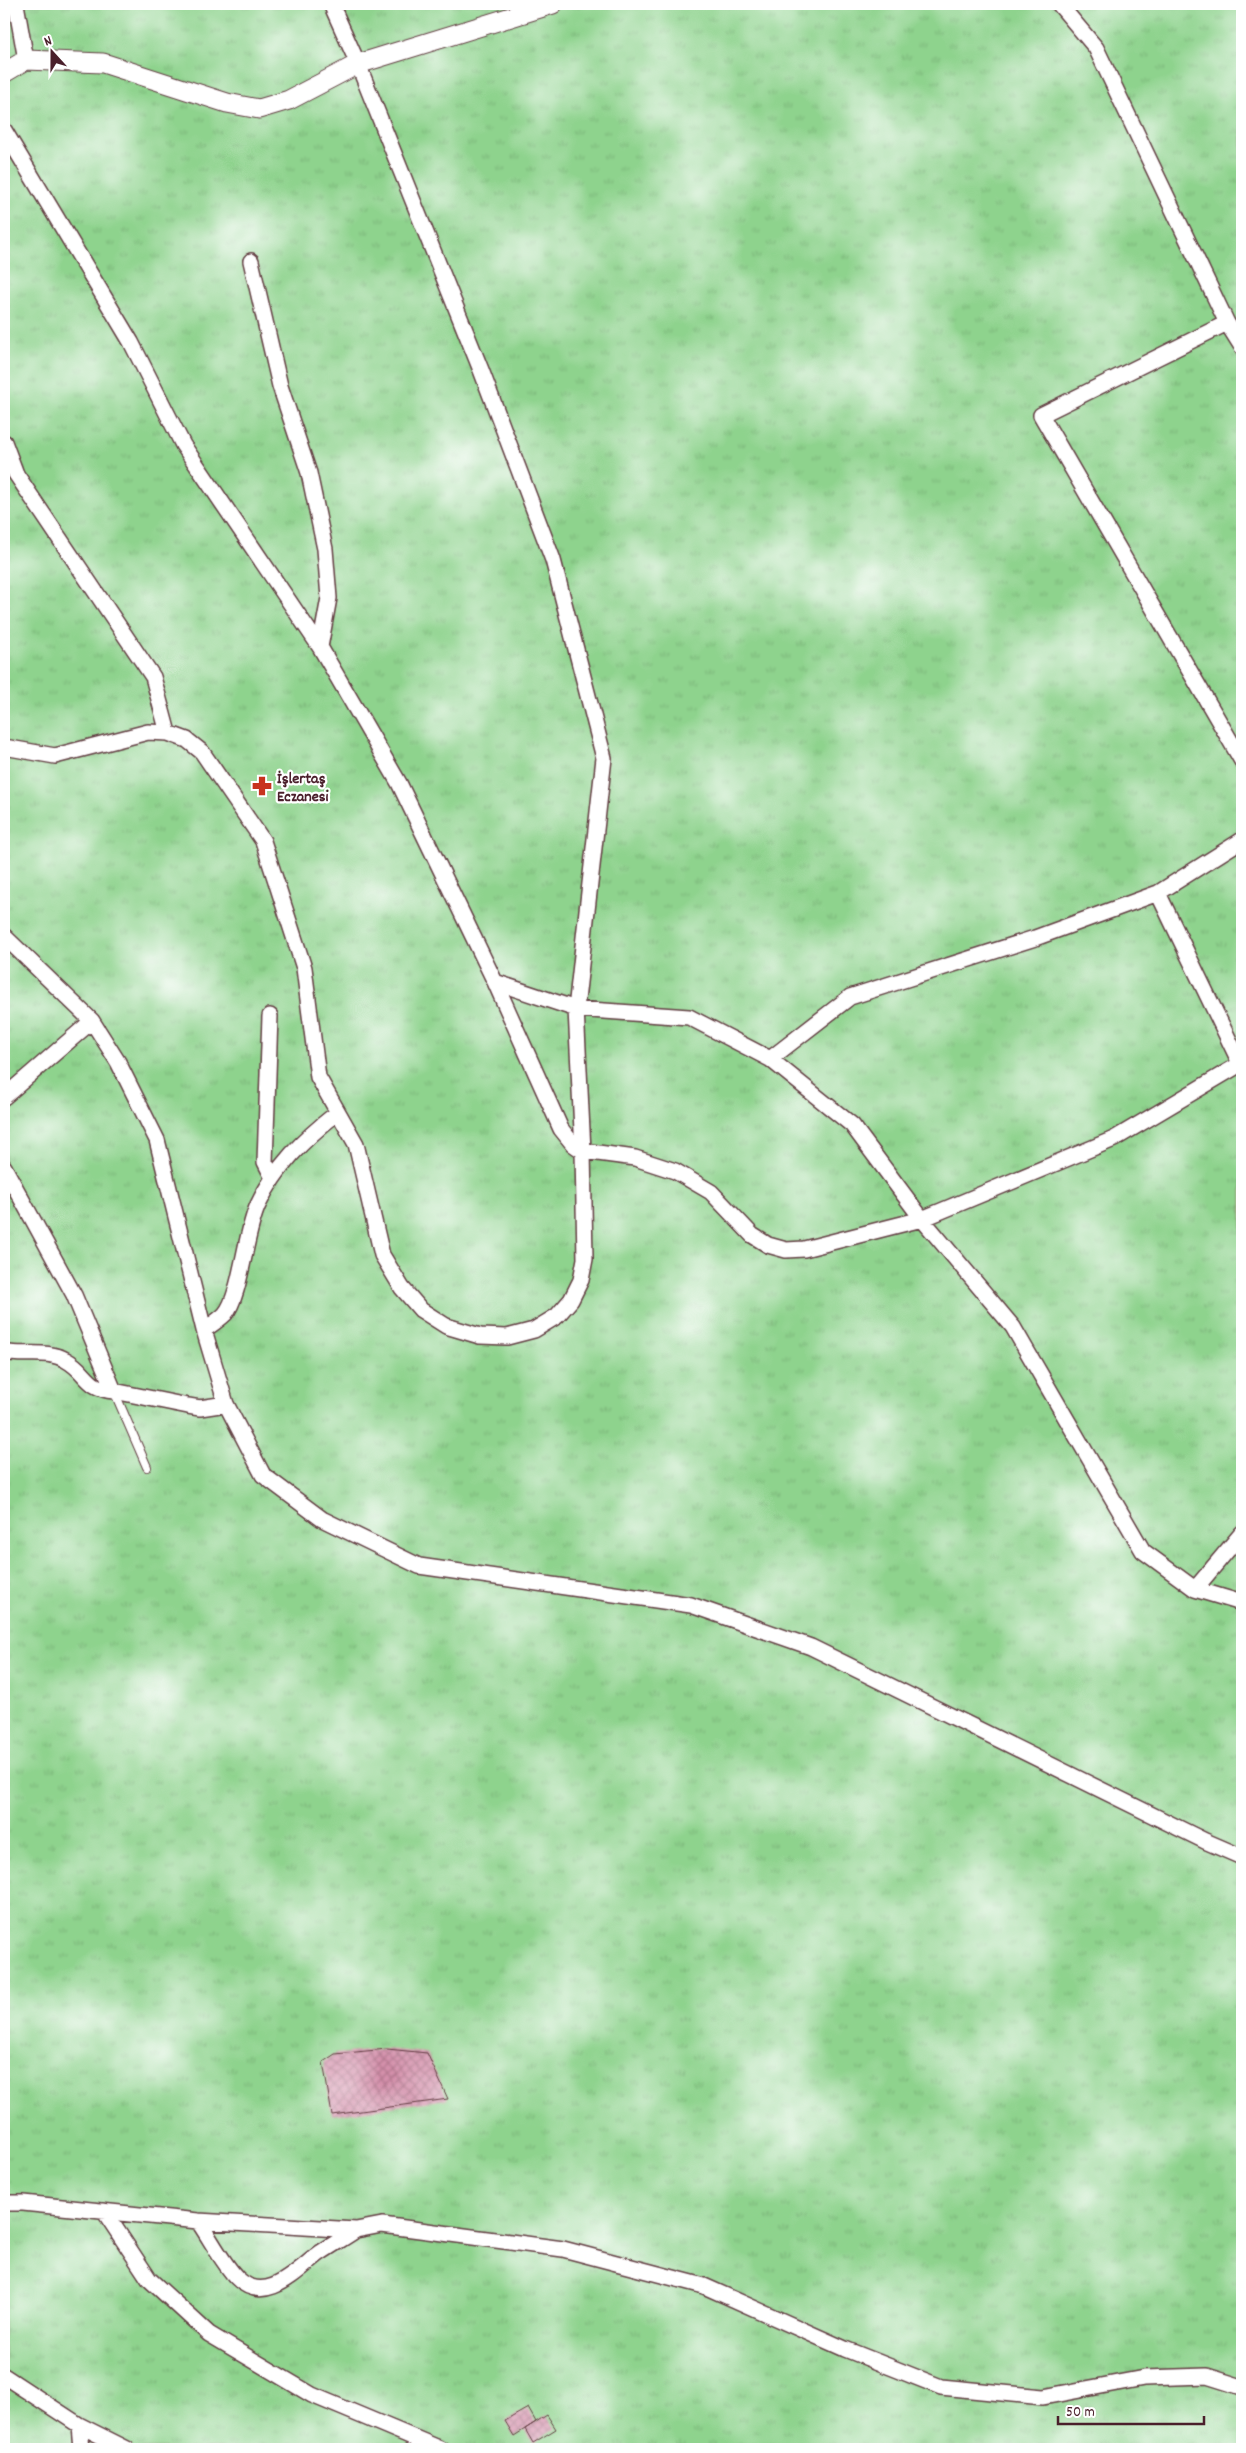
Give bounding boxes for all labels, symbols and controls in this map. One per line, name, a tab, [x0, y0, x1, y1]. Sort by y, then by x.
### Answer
north arrow	[28, 28, 78, 78]
text: N	[41, 31, 55, 52]
place label: İşlertaş Eczanesi	[277, 768, 328, 809]
pharmacy icon: İşlertaş Eczanesi	[251, 775, 273, 797]
scale bar	[1058, 2393, 1205, 2425]
text: 50 m	[1066, 2402, 1095, 2424]

